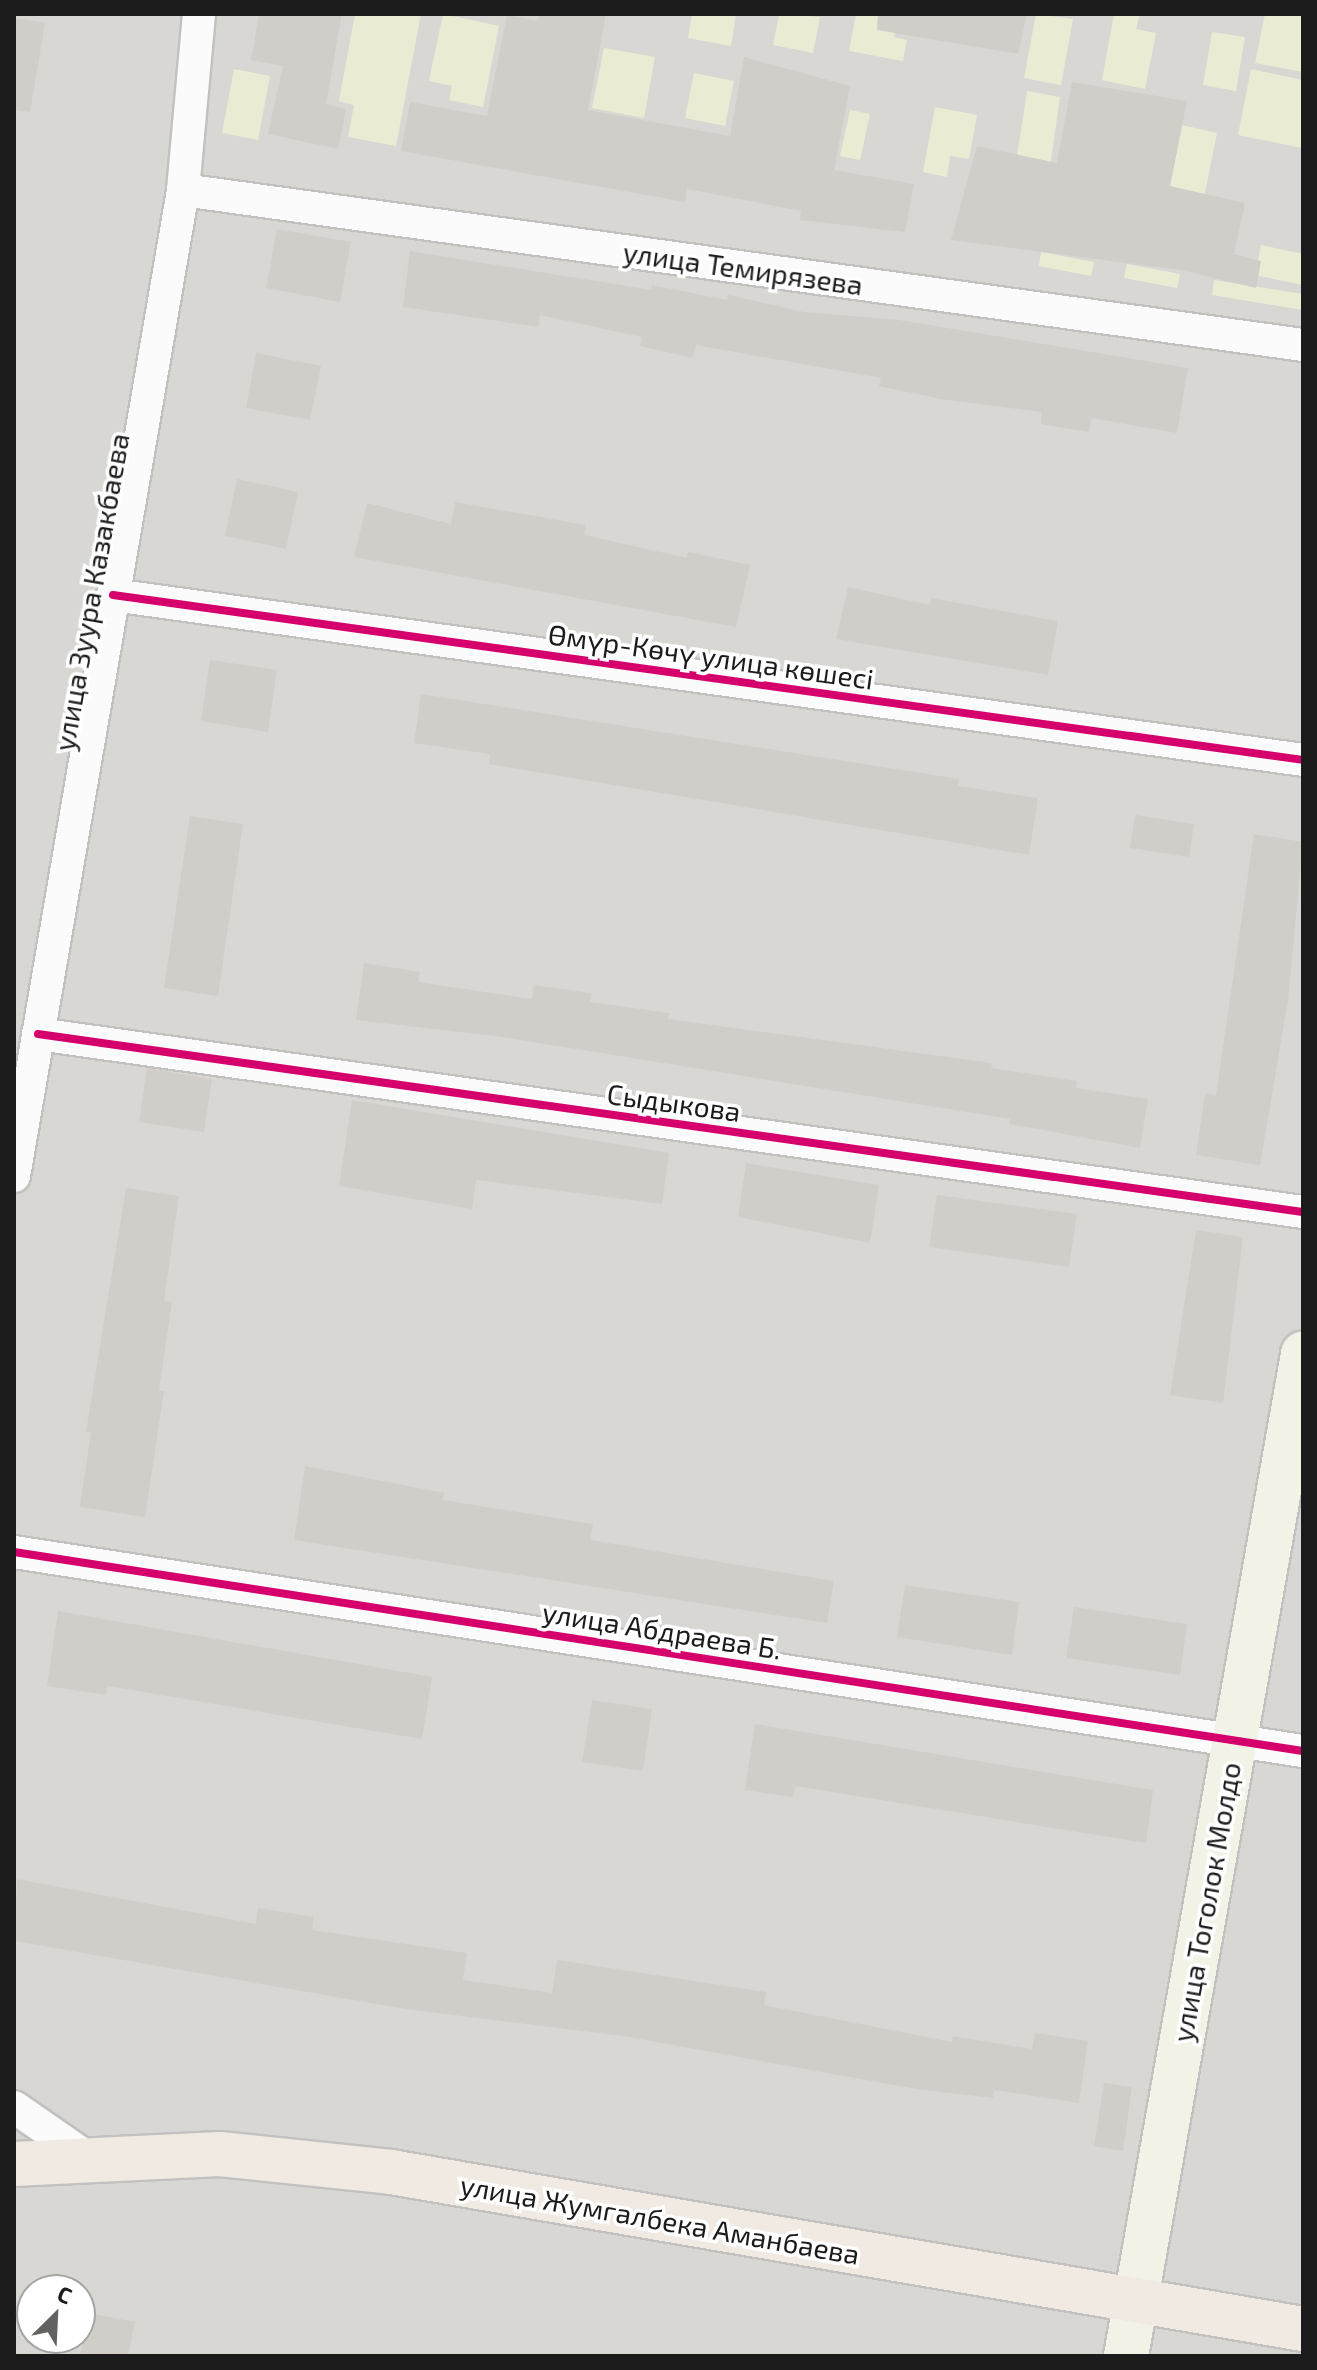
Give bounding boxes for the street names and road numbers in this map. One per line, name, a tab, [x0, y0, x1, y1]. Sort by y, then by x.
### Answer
street label: улица Темирязева	[621, 235, 865, 301]
street label: улица Зуура Казакбаева	[47, 431, 135, 753]
street label: Өмүр-Көчү улица көшесі	[546, 617, 876, 695]
street label: Сыдыкова	[605, 1076, 743, 1128]
street label: улица Абдраева Б.	[540, 1595, 784, 1665]
street label: улица Тоголок Молдо	[1165, 1760, 1247, 2044]
street label: улица Жумгалбека Аманбаева	[458, 2167, 862, 2271]

